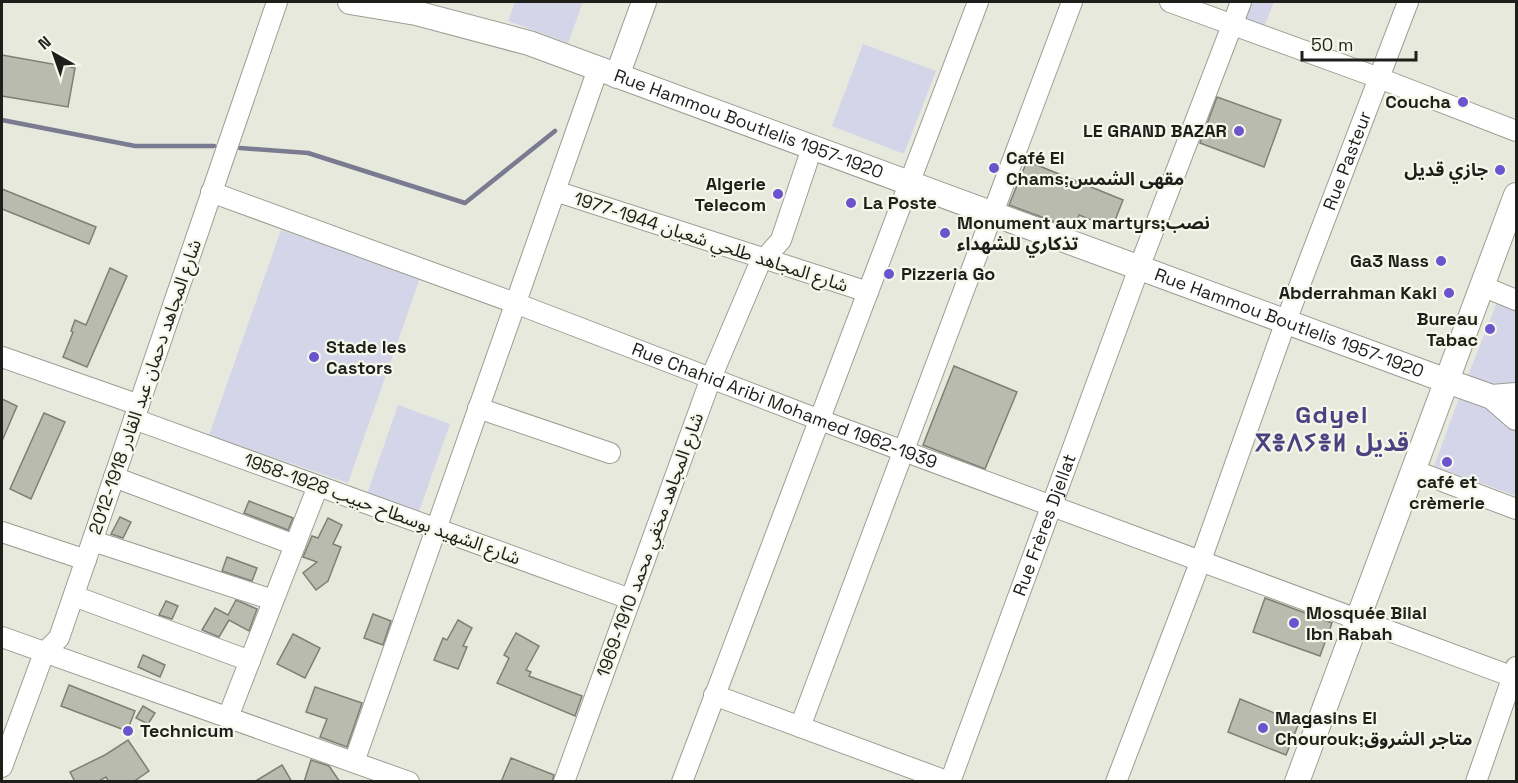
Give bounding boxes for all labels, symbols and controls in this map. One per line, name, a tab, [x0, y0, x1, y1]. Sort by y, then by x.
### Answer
north arrow	[24, 24, 84, 84]
scale bar	[1302, 24, 1416, 62]
text: N	[34, 31, 56, 54]
text: 50 m	[1311, 33, 1353, 56]
street label: Rue Hammou Boutlelis 1957-1920	[611, 63, 887, 184]
place label: Coucha	[1385, 90, 1452, 113]
marker: Coucha	[1456, 95, 1470, 109]
street label: Rue Pasteur	[1317, 108, 1376, 213]
place label: LE GRAND BAZAR	[1083, 119, 1227, 142]
marker: LE GRAND BAZAR	[1232, 124, 1246, 138]
place label: Café El Chams;مقهى الشمس	[1006, 146, 1184, 190]
place label: جازي قديل	[1404, 158, 1488, 184]
marker: Café El Chams;مقهى الشمس	[987, 161, 1001, 175]
marker: جازي قديل	[1493, 163, 1507, 177]
place label: Algerie Telecom	[695, 172, 766, 216]
street label: شارع المجاهد طلحي شعبان 1944-1977	[570, 186, 851, 300]
marker: Algerie Telecom	[771, 187, 785, 201]
place label: La Poste	[863, 191, 937, 214]
marker: La Poste	[844, 196, 858, 210]
place label: Monument aux martyrs;نصب تذكاري للشهداء	[957, 211, 1210, 258]
marker: Monument aux martyrs;نصب تذكاري للشهداء	[938, 226, 952, 240]
street label: شارع المجاهد دحمان عبد القادر 1918-2012	[83, 236, 209, 538]
place label: Ga3 Nass	[1350, 249, 1429, 272]
marker: Ga3 Nass	[1434, 254, 1448, 268]
place label: Pizzeria Go	[901, 262, 995, 285]
street label: Rue Hammou Boutlelis 1957-1920	[1152, 262, 1427, 383]
marker: Pizzeria Go	[882, 267, 896, 281]
place label: Abderrahman Kaki	[1279, 281, 1437, 304]
marker: Abderrahman Kaki	[1442, 286, 1456, 300]
place label: Bureau Tabac	[1417, 307, 1478, 351]
marker: Bureau Tabac	[1483, 322, 1497, 336]
place label: Stade les Castors	[326, 335, 406, 379]
street label: Rue Chahid Aribi Mohamed 1962-1939	[629, 337, 941, 473]
marker: Stade les Castors	[307, 350, 321, 364]
district label: Gdyel ⴳⴻⴷⵢⴻⵍ قديل	[1255, 399, 1409, 458]
street label: شارع المجاهد مخفي محمد 1910-1969	[591, 409, 711, 681]
street label: شارع الشهيد بوسطاح حبيب 1928-1958	[240, 448, 524, 572]
street label: Rue Frères Djellat	[1007, 450, 1081, 599]
marker: café et crèmerie	[1440, 455, 1454, 469]
place label: café et crèmerie	[1409, 470, 1485, 514]
place label: Mosquée Bilal Ibn Rabah	[1306, 601, 1427, 645]
marker: Mosquée Bilal Ibn Rabah	[1287, 616, 1301, 630]
place label: Magasins El Chourouk;متاجر الشروق	[1275, 706, 1472, 750]
place label: Technicum	[140, 719, 234, 742]
marker: Magasins El Chourouk;متاجر الشروق	[1256, 721, 1270, 735]
marker: Technicum	[121, 724, 135, 738]

